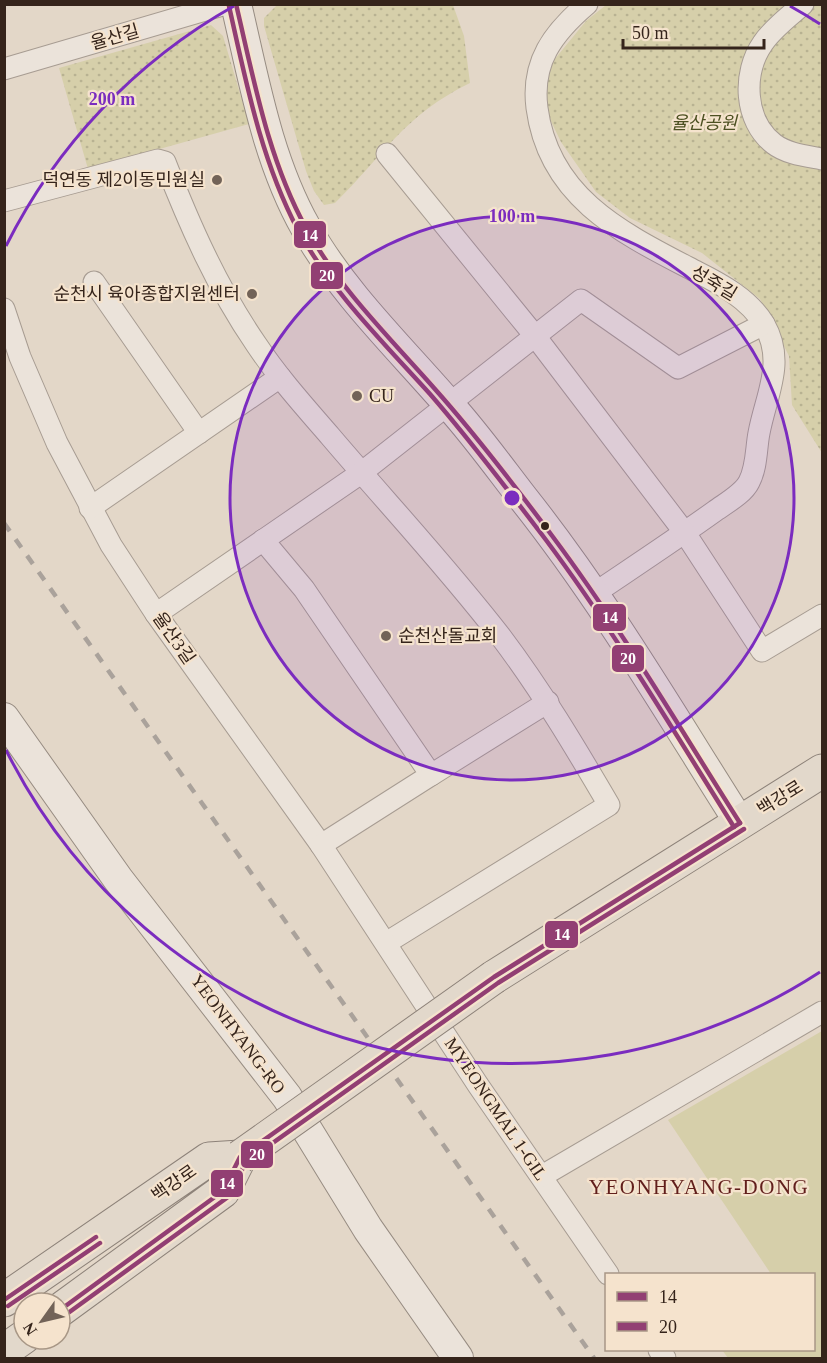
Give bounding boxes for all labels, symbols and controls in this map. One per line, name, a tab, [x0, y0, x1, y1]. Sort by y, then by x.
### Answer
scale bar	[623, 12, 764, 50]
street label: 율산길	[88, 21, 142, 53]
text: 50 m	[632, 23, 669, 43]
text: 200 m	[89, 89, 135, 109]
park label: 율산공원	[671, 113, 739, 133]
place label: 덕연동 제2이동민원실	[42, 170, 205, 190]
marker: 덕연동 제2이동민원실	[210, 173, 224, 187]
text: 100 m	[489, 206, 535, 226]
line badge: 14	[293, 220, 327, 249]
text: 14	[302, 227, 318, 244]
line badge: 20	[310, 261, 344, 290]
street label: 성죽길	[688, 262, 740, 304]
text: 20	[319, 267, 335, 284]
place label: 순천시 육아종합지원센터	[53, 284, 240, 304]
marker: 순천시 육아종합지원센터	[245, 287, 259, 301]
place label: CU	[369, 386, 394, 406]
marker: CU	[350, 389, 364, 403]
centre of rings	[502, 488, 522, 508]
unlabelled marker	[539, 520, 551, 532]
line badge: 14	[592, 603, 627, 632]
street label: 율산3길	[149, 608, 199, 668]
text: 14	[602, 609, 618, 626]
place label: 순천산돌교회	[398, 626, 497, 646]
marker: 순천산돌교회	[379, 629, 393, 643]
line badge: 20	[611, 644, 645, 673]
text: 20	[620, 650, 636, 667]
street label: 백강로	[754, 776, 806, 820]
line badge: 14	[544, 920, 579, 949]
text: 14	[554, 926, 570, 943]
street label: YEONHYANG-RO	[187, 970, 289, 1098]
street label: MYEONGMAL 1-GIL	[441, 1034, 551, 1184]
line badge: 20	[240, 1140, 274, 1169]
text: 20	[249, 1146, 265, 1163]
street label: 백강로	[148, 1161, 200, 1205]
line badge: 14	[210, 1169, 244, 1198]
text: 14	[219, 1175, 235, 1192]
district label: YEONHYANG-DONG	[589, 1175, 809, 1199]
legend	[605, 1273, 815, 1351]
text: 14	[659, 1287, 677, 1307]
north arrow	[12, 1291, 72, 1351]
text: 20	[659, 1317, 677, 1337]
text: N	[19, 1319, 40, 1339]

